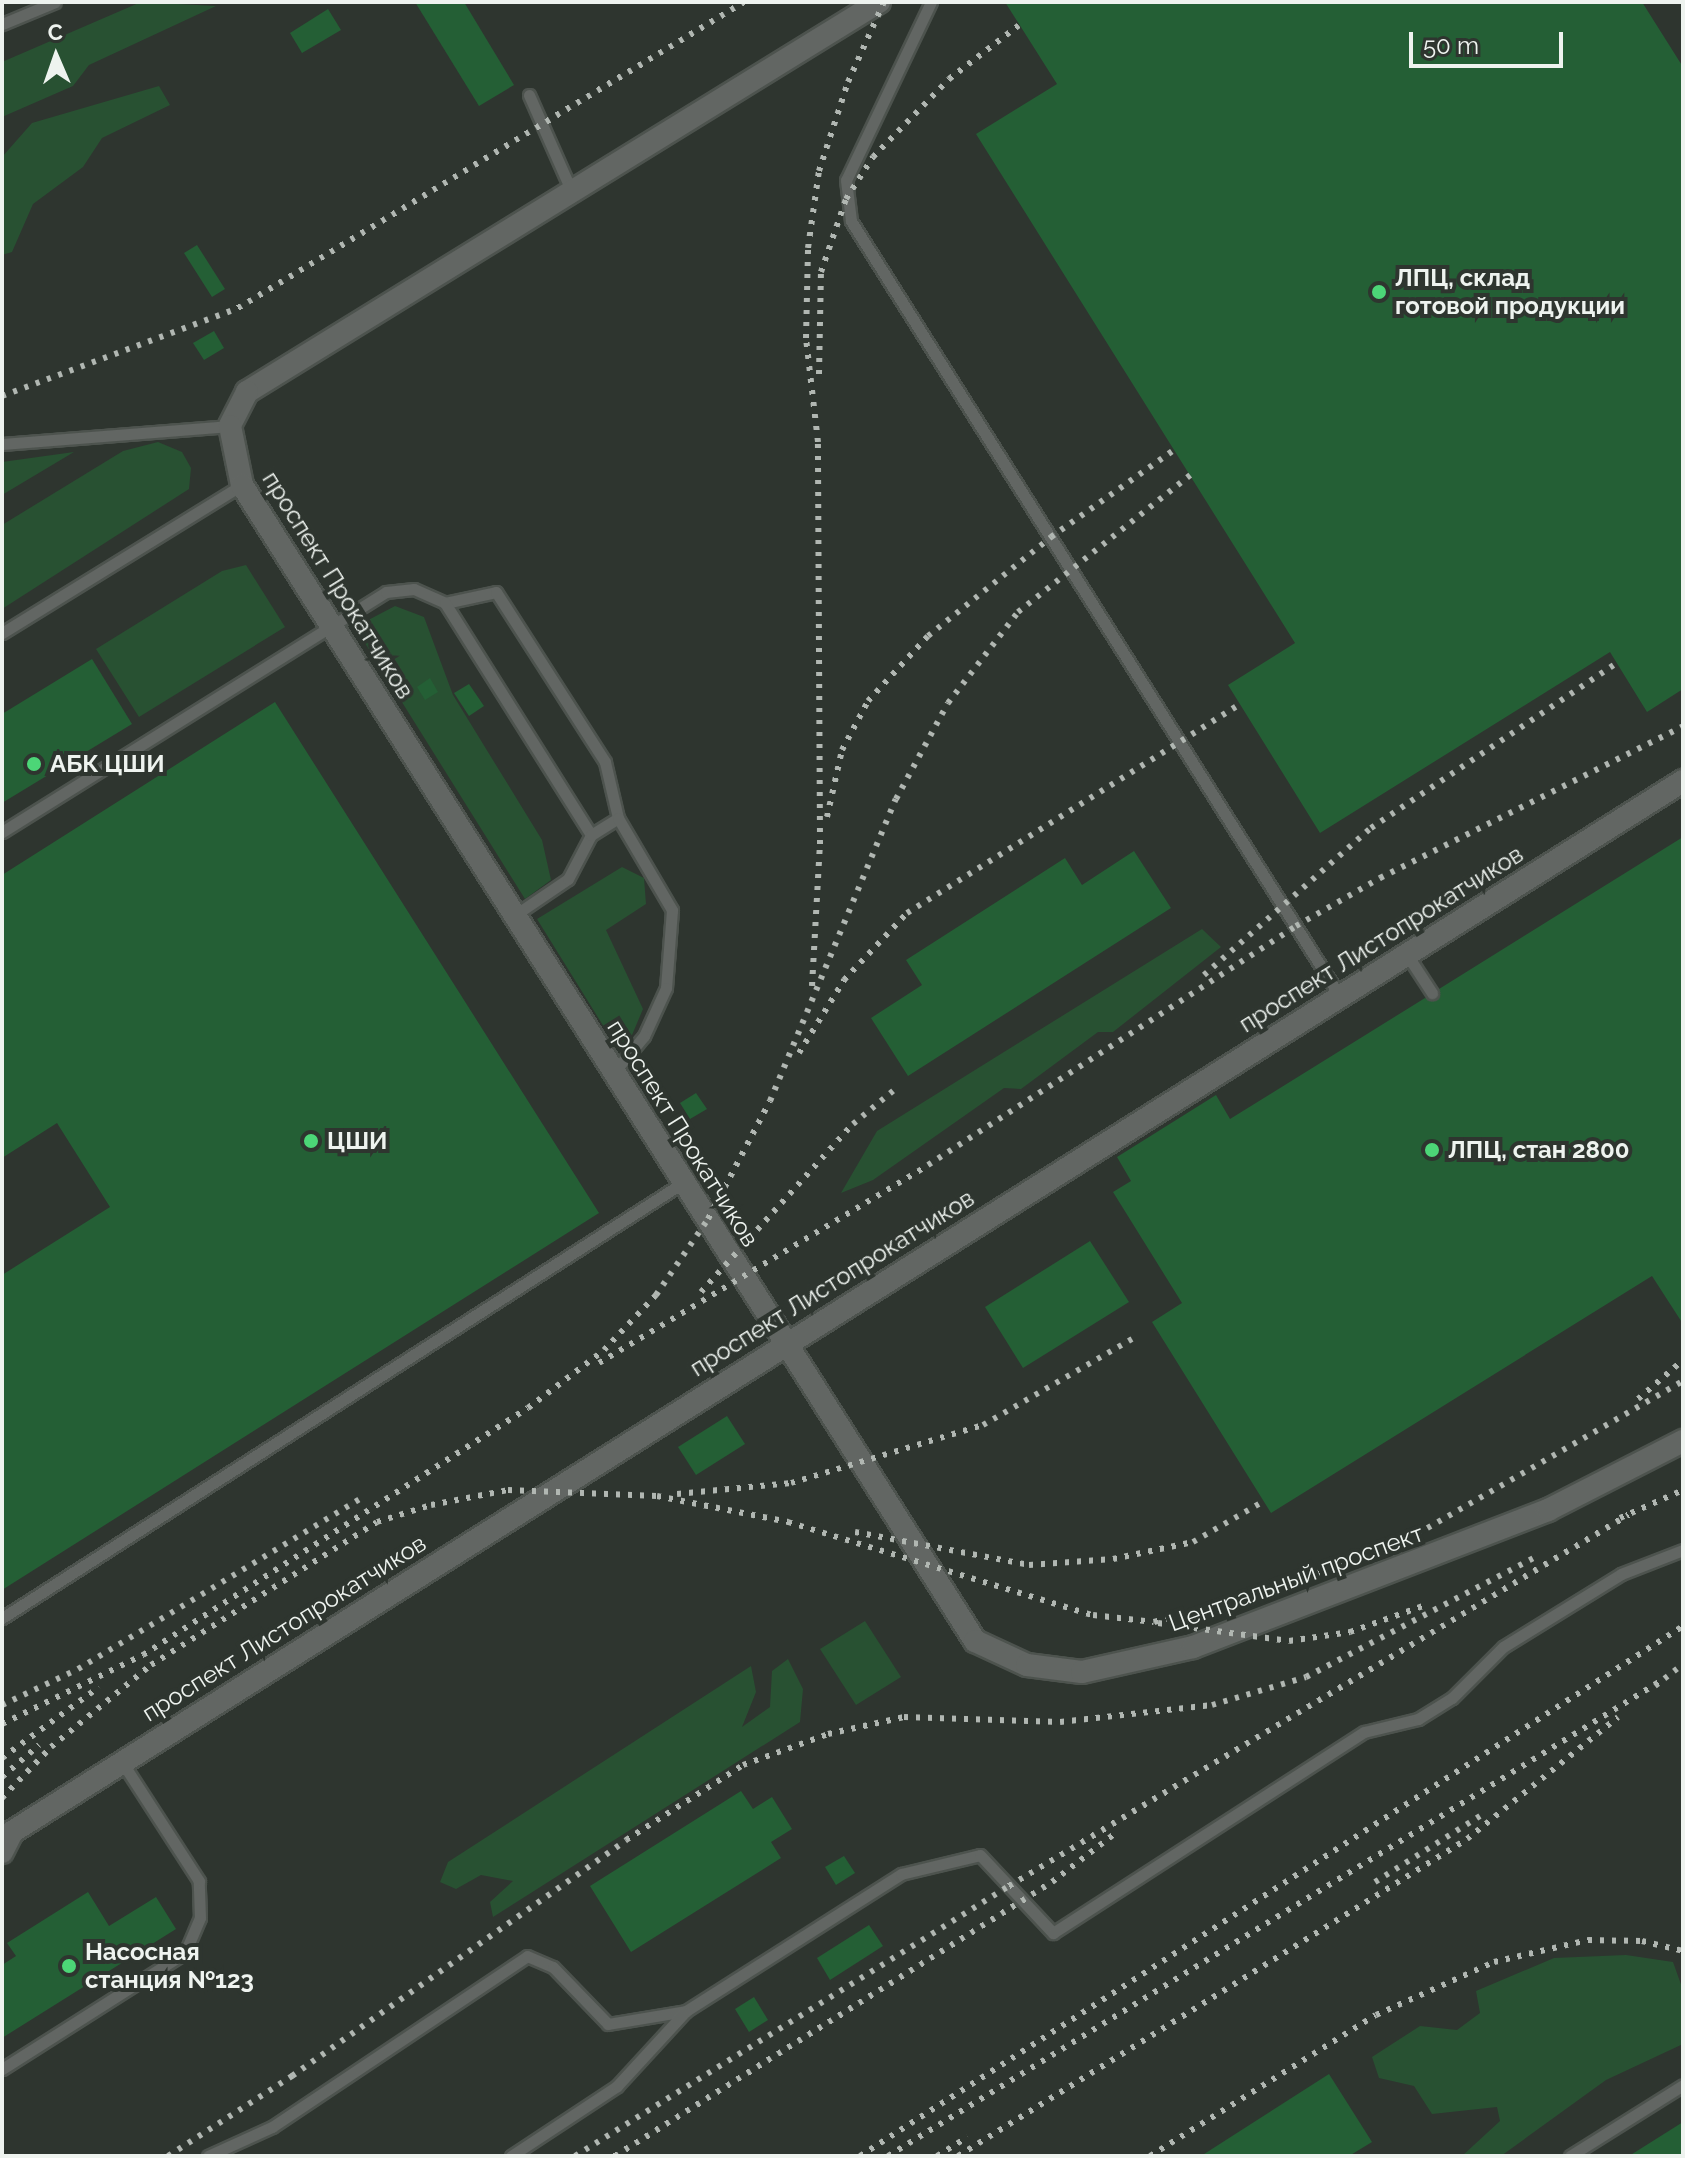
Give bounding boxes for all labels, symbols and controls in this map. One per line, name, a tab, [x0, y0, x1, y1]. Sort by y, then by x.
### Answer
north arrow	[16, 16, 96, 96]
scale bar	[1413, 16, 1567, 66]
text: С	[47, 19, 63, 45]
text: 50 m	[1423, 31, 1479, 60]
place label: ЛПЦ, склад готовой продукции	[1395, 264, 1625, 320]
marker: ЛПЦ, склад готовой продукции	[1370, 283, 1388, 301]
street label: проспект Прокатчиков	[256, 466, 420, 704]
place label: АБК ЦШИ	[50, 750, 165, 778]
marker: АБК ЦШИ	[25, 755, 43, 773]
street label: проспект Листопрокатчиков	[1234, 840, 1528, 1038]
street label: проспект Прокатчиков	[601, 1014, 765, 1252]
place label: ЦШИ	[327, 1127, 387, 1155]
marker: ЦШИ	[302, 1132, 320, 1150]
place label: ЛПЦ, стан 2800	[1448, 1136, 1630, 1164]
marker: ЛПЦ, стан 2800	[1423, 1141, 1441, 1159]
street label: проспект Листопрокатчиков	[685, 1184, 979, 1382]
street label: Центральный проспект	[1165, 1519, 1427, 1637]
street label: проспект Листопрокатчиков	[137, 1529, 431, 1727]
place label: Насосная станция №123	[85, 1938, 254, 1994]
marker: Насосная станция №123	[60, 1957, 78, 1975]

